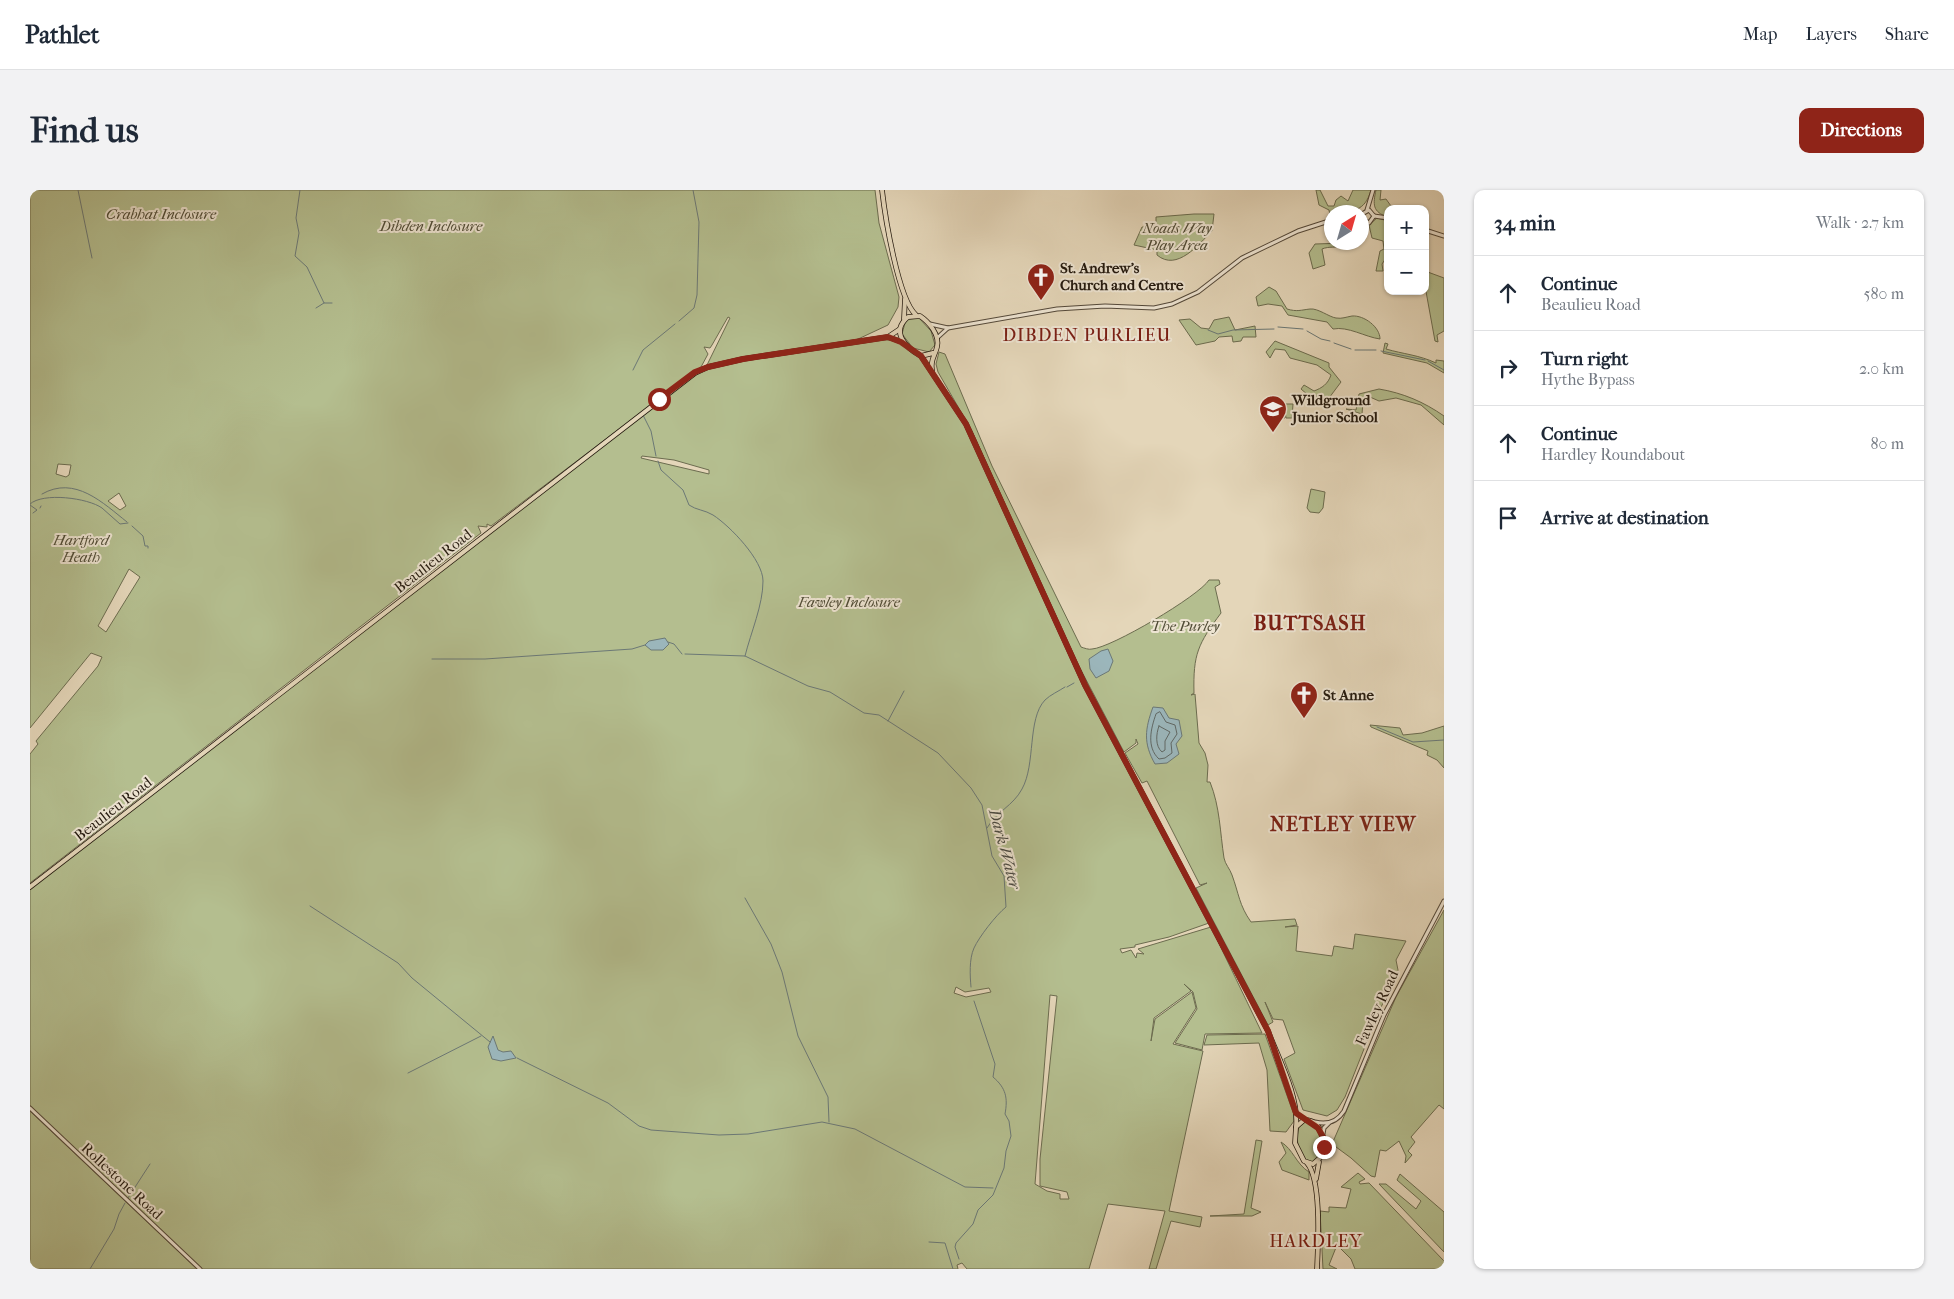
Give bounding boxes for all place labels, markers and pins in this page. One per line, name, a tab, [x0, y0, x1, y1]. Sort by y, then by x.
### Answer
place label: St. Andrew's Church and Centre	[1060, 259, 1184, 294]
church icon: St. Andrew's Church and Centre	[1026, 262, 1056, 301]
place label: Wildground Junior School	[1290, 391, 1379, 426]
school or university icon: Wildground Junior School	[1258, 394, 1288, 433]
church icon: St Anne	[1289, 680, 1319, 719]
place label: St Anne	[1323, 686, 1374, 704]

